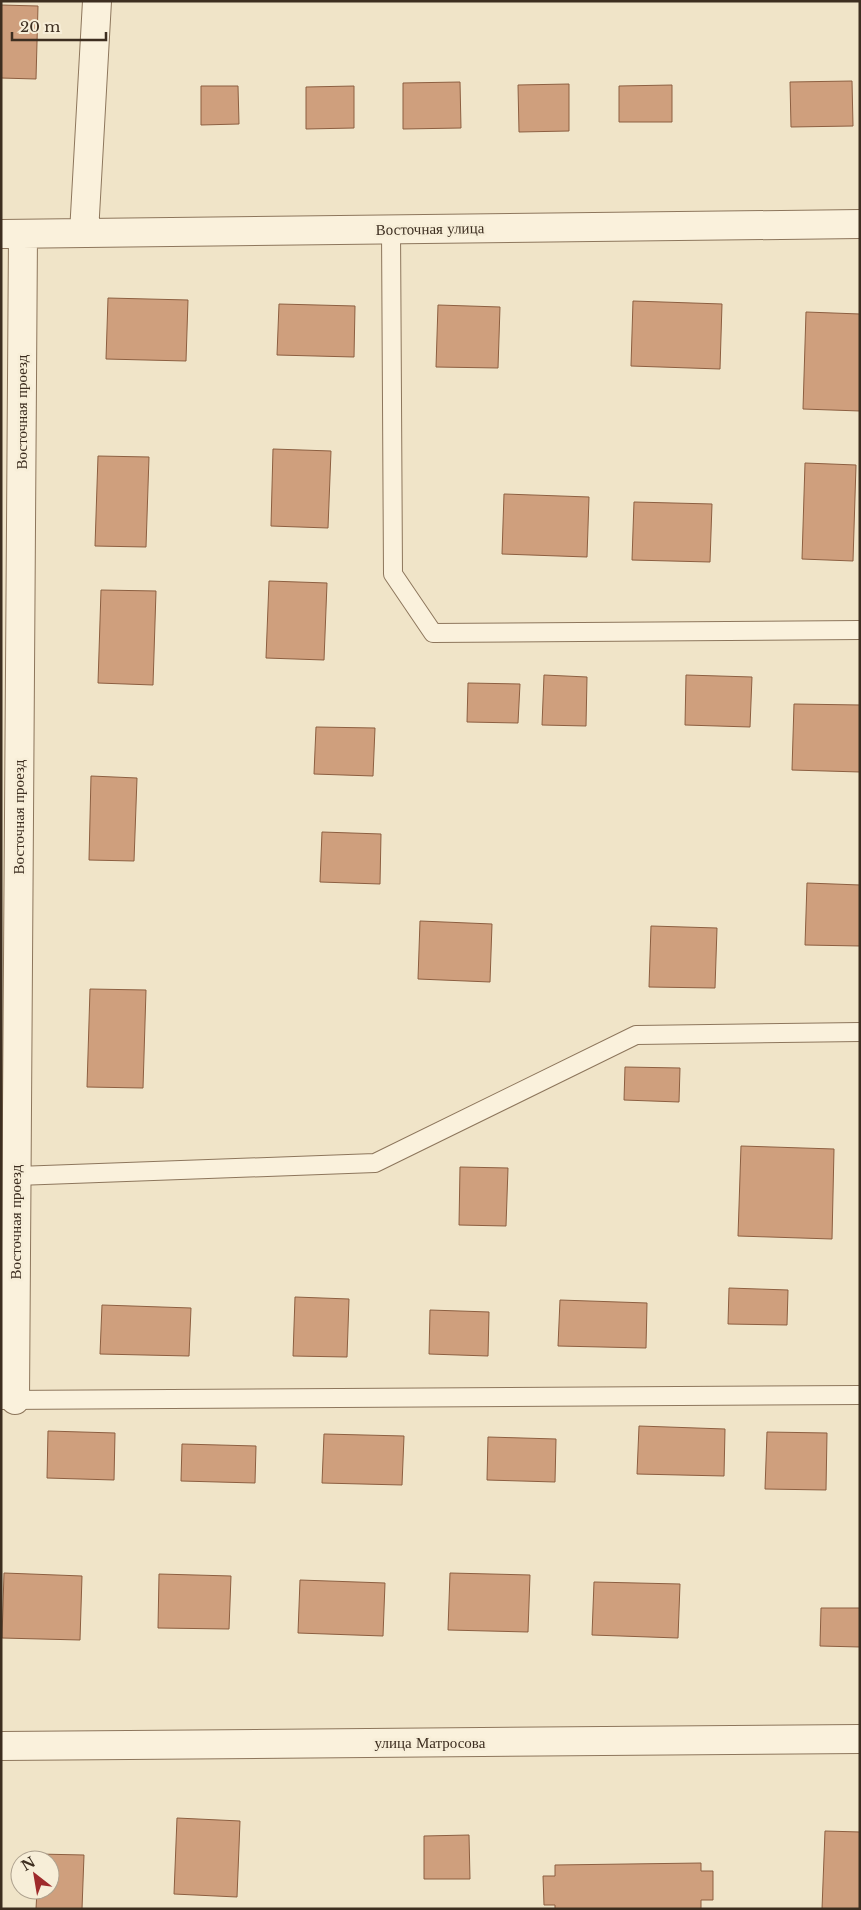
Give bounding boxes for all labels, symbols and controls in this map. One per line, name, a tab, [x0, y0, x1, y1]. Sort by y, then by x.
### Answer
scale bar	[12, 10, 106, 42]
text: 20 m	[20, 17, 60, 36]
street label: Восточная улица	[376, 218, 485, 239]
street label: Восточная проезд	[12, 354, 31, 469]
street label: Восточная проезд	[9, 759, 28, 874]
street label: Восточная проезд	[6, 1164, 25, 1279]
street label: улица Матросова	[375, 1733, 486, 1752]
north arrow	[10, 1850, 60, 1900]
text: N	[18, 1853, 39, 1875]

